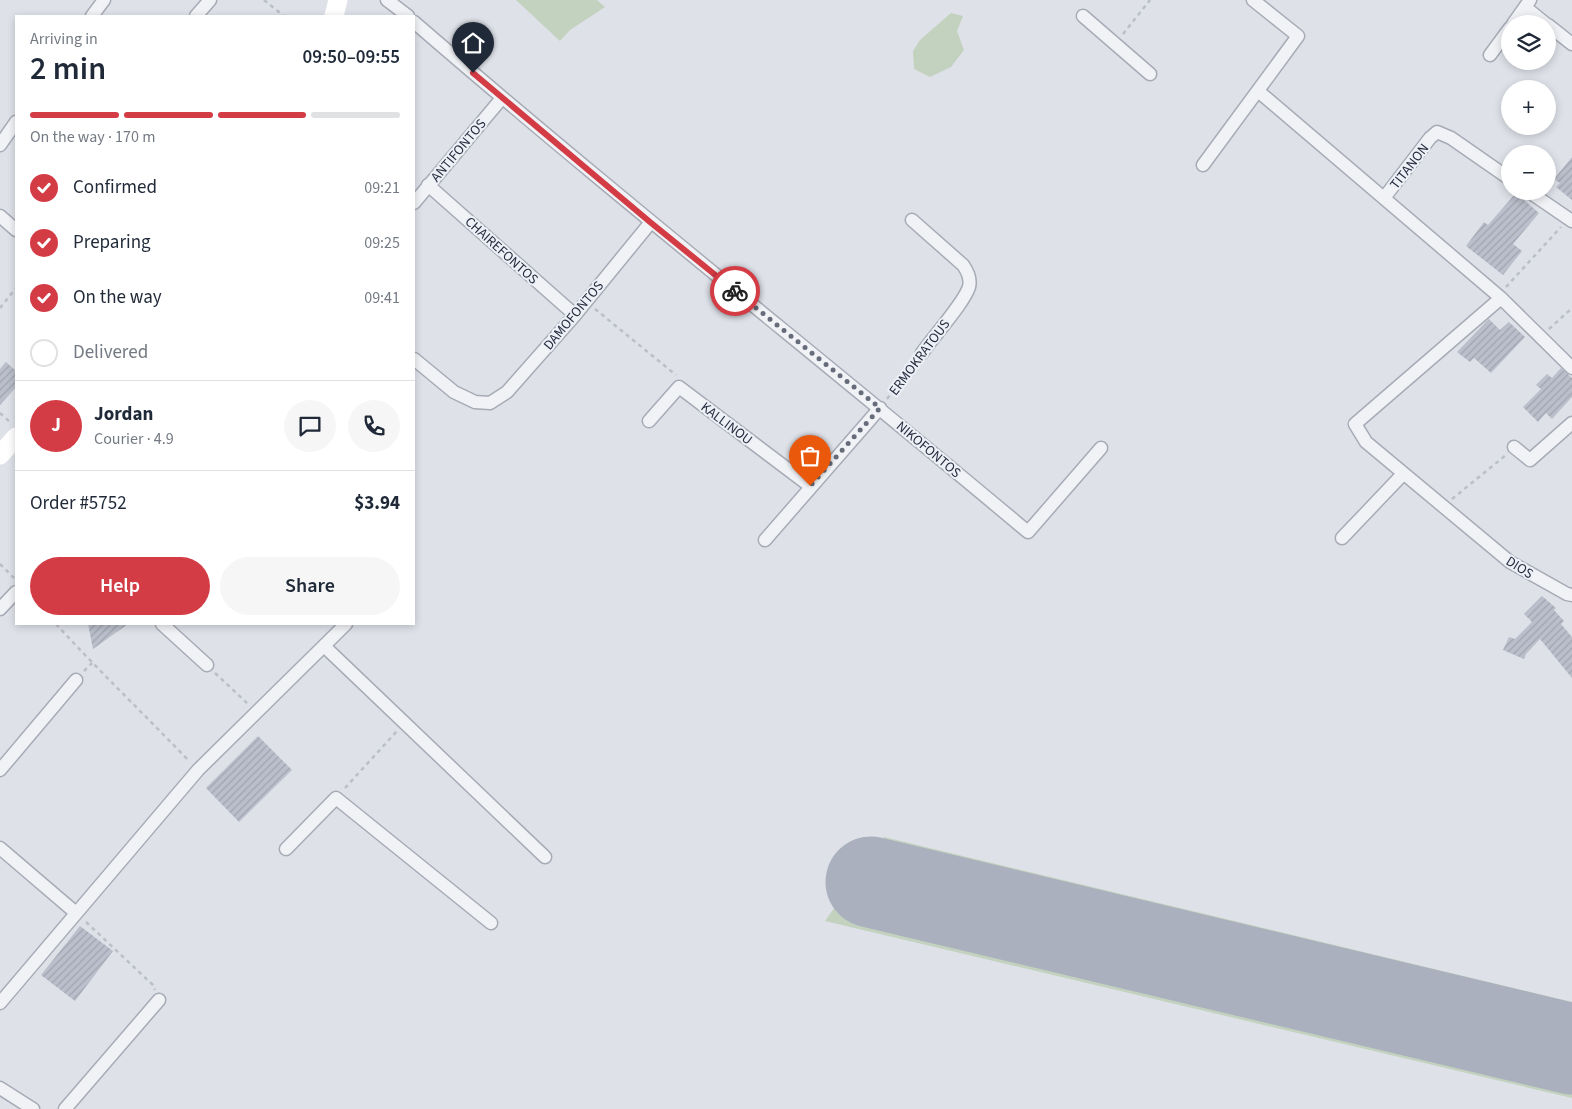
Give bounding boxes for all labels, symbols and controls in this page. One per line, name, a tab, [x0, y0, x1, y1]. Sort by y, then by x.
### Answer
map controls	[1501, 15, 1556, 200]
button: layers	[1501, 15, 1556, 70]
pin	[452, 22, 494, 73]
text: Arriving in	[30, 28, 98, 50]
icon: home	[459, 29, 487, 57]
text: 09:50–09:55	[302, 44, 400, 71]
text: 2 min	[30, 46, 106, 92]
button: +	[1501, 80, 1556, 135]
street label: ANTIFONTOS	[426, 115, 491, 187]
text: On the way · 170 m	[30, 126, 155, 148]
street label: TITANON	[1386, 140, 1434, 194]
button: −	[1501, 145, 1556, 200]
icon: check	[30, 174, 58, 202]
text: Confirmed	[73, 174, 157, 201]
text: 09:21	[364, 177, 400, 199]
street label: CHAIREFONTOS	[460, 212, 543, 289]
icon: check	[30, 229, 58, 257]
text: Preparing	[73, 229, 151, 256]
text: 09:25	[364, 232, 400, 254]
courier	[710, 266, 760, 316]
street label: DAMOFONTOS	[539, 277, 609, 354]
icon: bike	[721, 277, 749, 305]
icon: check	[30, 284, 58, 312]
text: On the way	[73, 284, 162, 311]
text: 09:41	[364, 287, 400, 309]
street label: ERMOKRATOUS	[885, 315, 955, 400]
text: Delivered	[73, 339, 148, 366]
street label: KALLINOU	[696, 398, 756, 450]
button: chat	[284, 400, 336, 452]
button: phone	[348, 400, 400, 452]
text: Jordan	[94, 401, 153, 428]
text: J	[51, 412, 61, 439]
street label: NIKOFONTOS	[892, 417, 965, 483]
text: Courier · 4.9	[94, 428, 174, 450]
pin	[789, 435, 831, 486]
icon: bag	[796, 442, 824, 470]
text: Order #5752	[30, 490, 127, 517]
text: $3.94	[354, 490, 400, 517]
street label: DIOS	[1502, 552, 1537, 584]
button: Help	[30, 557, 210, 615]
button: Share	[220, 557, 400, 615]

